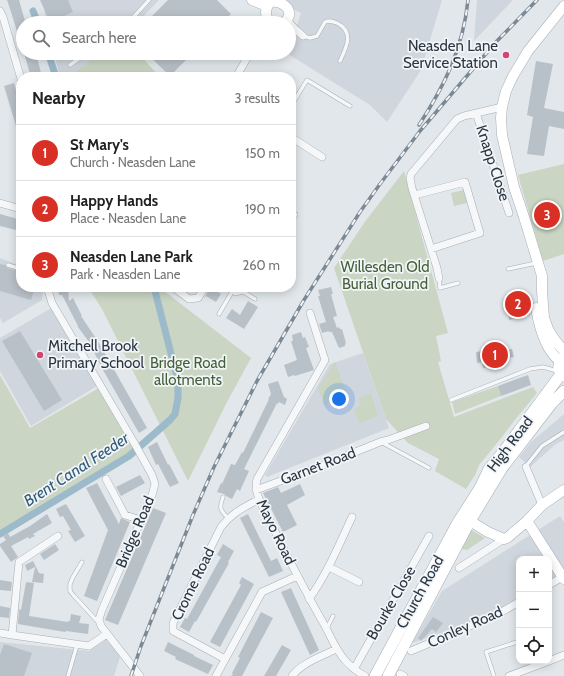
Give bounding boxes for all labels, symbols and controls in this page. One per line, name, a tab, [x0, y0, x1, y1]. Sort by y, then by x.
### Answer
search box	[16, 16, 296, 60]
icon: search	[30, 27, 52, 49]
text: Search here	[62, 29, 137, 47]
place label: Neasden Lane Service Station	[403, 37, 498, 72]
marker: Neasden Lane Service Station	[501, 50, 511, 60]
text: Nearby	[32, 88, 85, 108]
text: 3 results	[234, 90, 280, 106]
street label: Knapp Close	[472, 123, 514, 204]
text: St Mary's	[70, 136, 129, 154]
text: 1	[43, 145, 47, 161]
text: 150 m	[245, 145, 280, 161]
text: Church · Neasden Lane	[70, 154, 196, 170]
text: Happy Hands	[70, 192, 158, 210]
pin: 3	[534, 200, 560, 230]
text: 2	[42, 201, 48, 217]
text: 190 m	[245, 201, 280, 217]
text: Place · Neasden Lane	[70, 210, 186, 226]
text: Neasden Lane Park	[70, 248, 193, 266]
text: 3	[41, 257, 49, 273]
text: 260 m	[242, 257, 280, 273]
park label: Willesden Old Burial Ground	[340, 258, 430, 293]
text: Park · Neasden Lane	[70, 266, 180, 282]
pin: 2	[505, 289, 531, 319]
place label: Mitchell Brook Primary School	[48, 337, 145, 372]
pin: 1	[482, 340, 508, 370]
marker: Mitchell Brook Primary School	[35, 350, 45, 360]
park label: Bridge Road allotments	[150, 354, 226, 389]
your location	[329, 389, 349, 409]
street label: High Road	[483, 413, 537, 475]
water label: Brent Canal Feeder	[20, 428, 133, 510]
street label: Garnet Road	[278, 443, 358, 489]
street label: Bridge Road	[112, 493, 158, 571]
street label: Mayo Road	[252, 496, 300, 568]
street label: Crome Road	[168, 545, 218, 623]
street label: Church Road	[393, 552, 447, 632]
map controls	[516, 556, 552, 664]
button: +	[516, 556, 552, 592]
street label: Bourke Close	[363, 563, 419, 643]
button: −	[516, 592, 552, 628]
street label: Conley Road	[425, 602, 505, 652]
button: locate	[516, 628, 552, 664]

